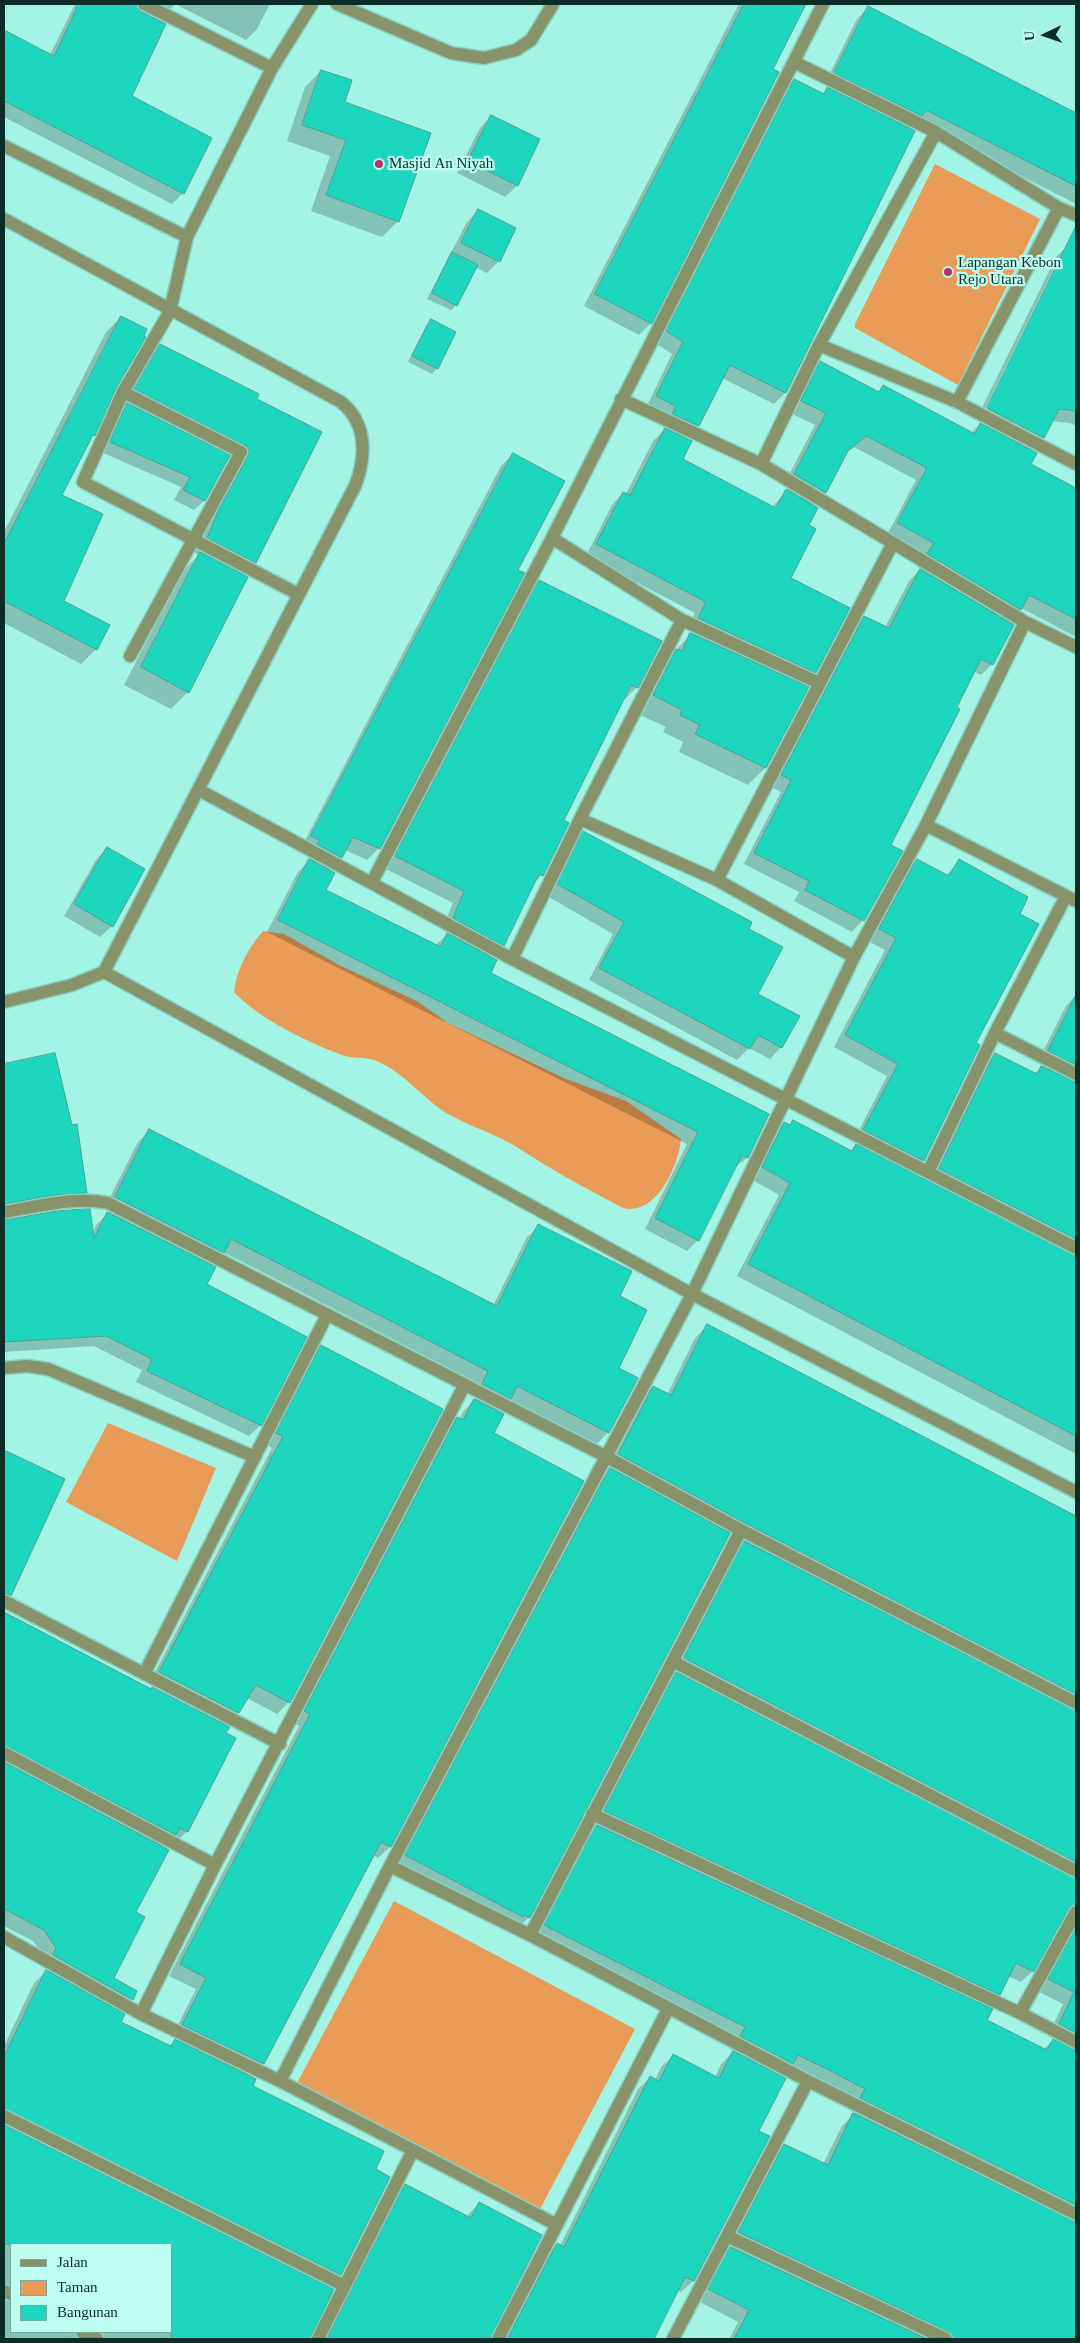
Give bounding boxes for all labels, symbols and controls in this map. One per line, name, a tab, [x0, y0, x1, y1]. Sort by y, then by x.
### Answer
north arrow	[1020, 10, 1070, 60]
text: U	[1022, 30, 1037, 41]
place label: Masjid An Niyah	[389, 155, 493, 173]
marker: Masjid An Niyah	[373, 158, 385, 170]
place label: Lapangan Kebon Rejo Utara	[958, 254, 1061, 289]
marker: Lapangan Kebon Rejo Utara	[942, 266, 954, 278]
legend	[10, 2243, 172, 2333]
text: Jalan	[57, 2254, 88, 2270]
text: Taman	[57, 2279, 98, 2295]
text: Bangunan	[57, 2304, 118, 2320]

